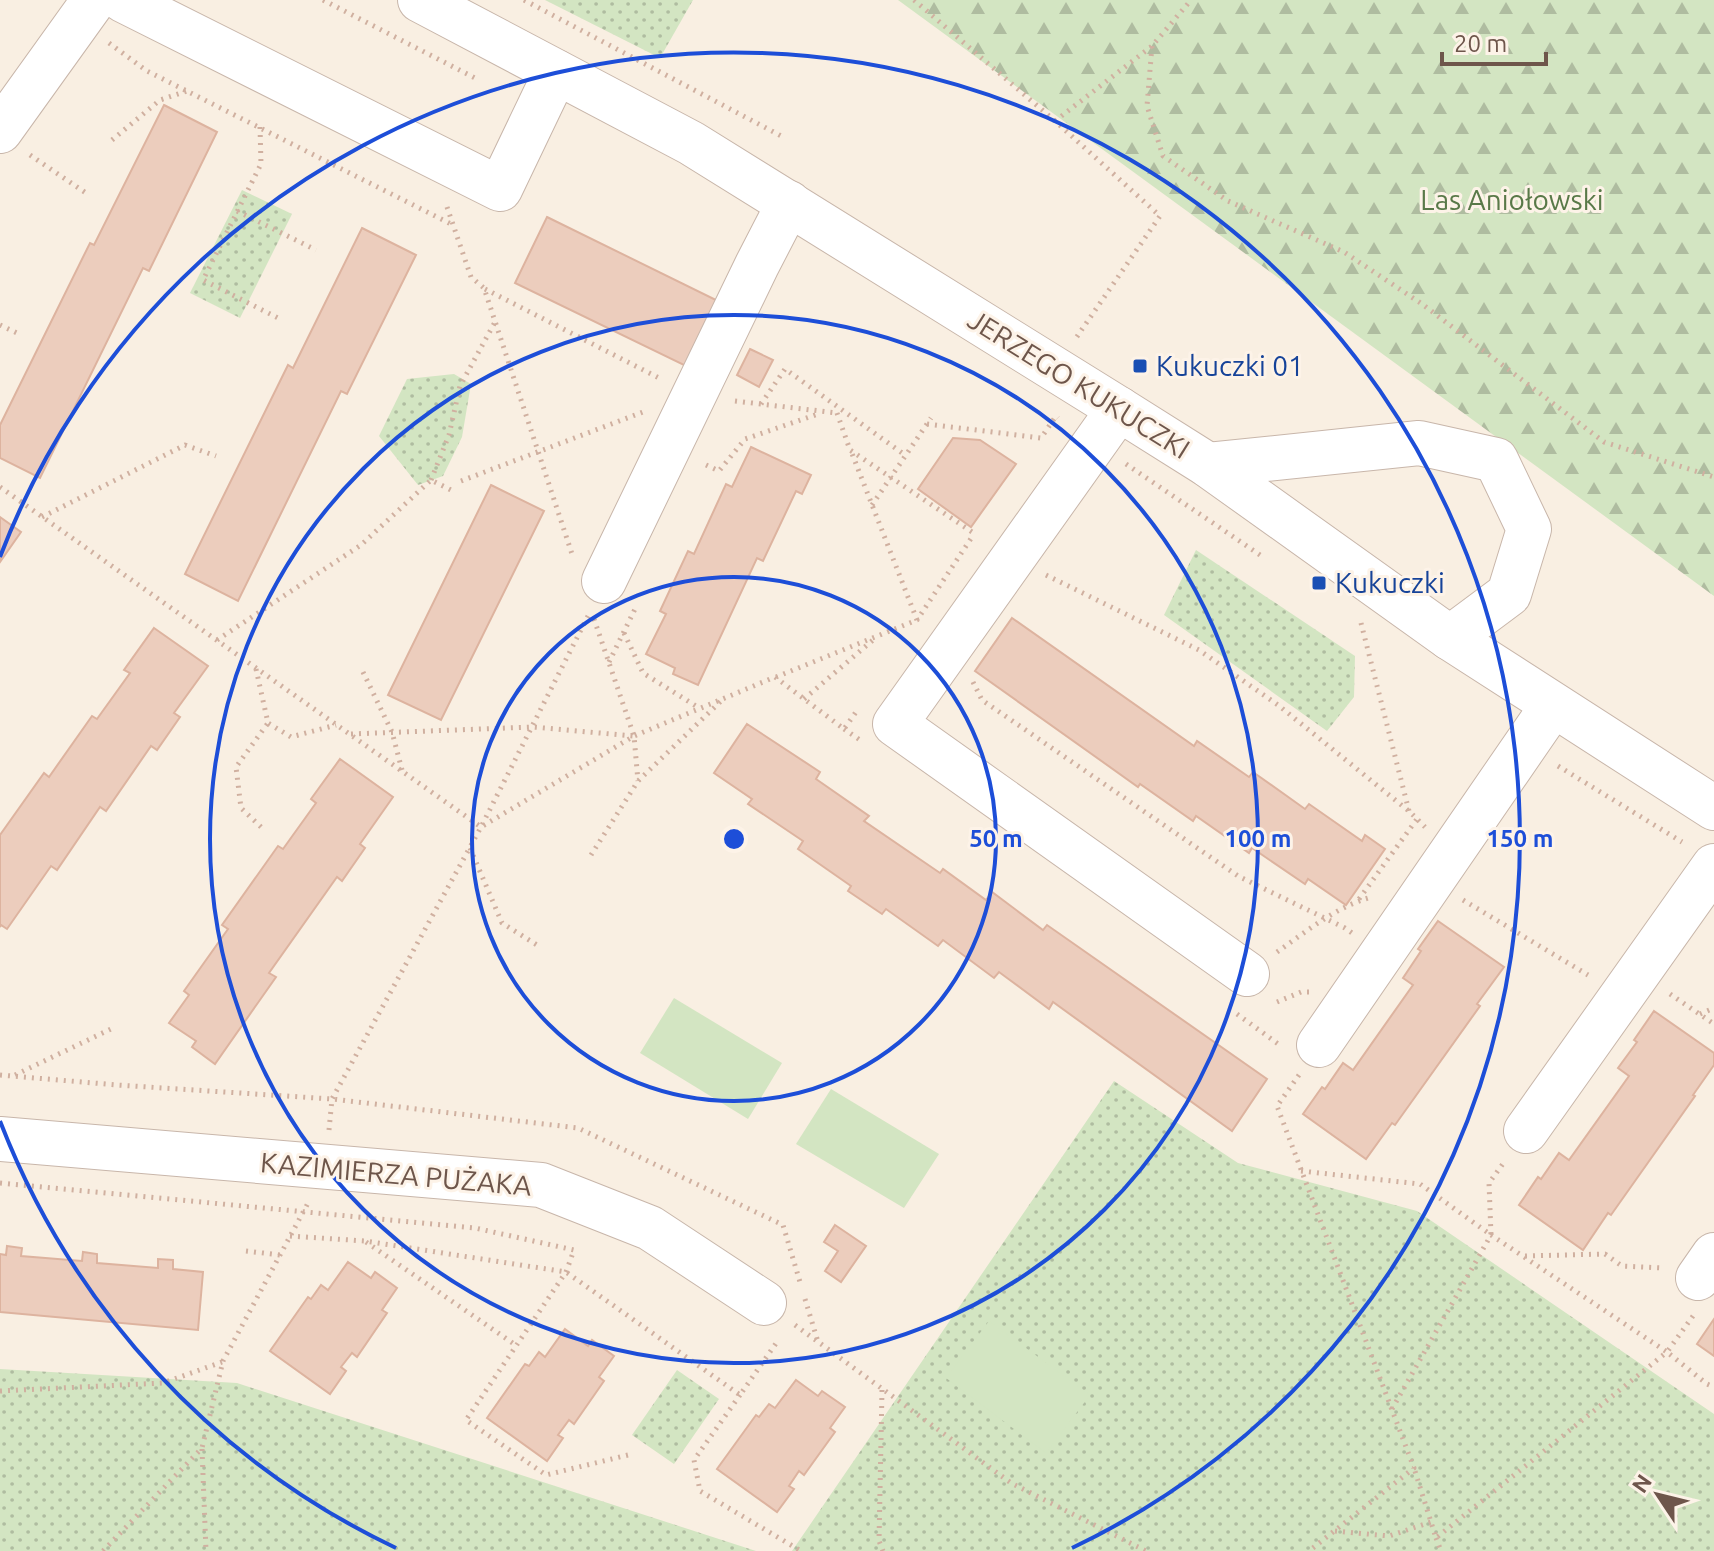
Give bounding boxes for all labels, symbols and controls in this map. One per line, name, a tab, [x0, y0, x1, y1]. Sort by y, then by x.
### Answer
scale bar	[1442, 16, 1546, 66]
text: 20 m	[1454, 30, 1507, 57]
park label: Las Aniołowski	[1420, 184, 1604, 215]
street label: JERZEGO KUKUCZKI	[963, 303, 1196, 464]
place label: Kukuczki 01	[1156, 350, 1304, 381]
marker: Kukuczki 01	[1131, 357, 1149, 375]
place label: Kukuczki	[1335, 567, 1445, 598]
marker: Kukuczki	[1310, 574, 1328, 592]
centre of rings	[720, 825, 748, 853]
text: 50 m	[969, 825, 1023, 852]
text: 100 m	[1225, 825, 1291, 852]
text: 150 m	[1487, 825, 1553, 852]
street label: KAZIMIERZA PUŻAKA	[259, 1146, 533, 1201]
north arrow	[1618, 1455, 1698, 1535]
text: N	[1626, 1469, 1656, 1497]

